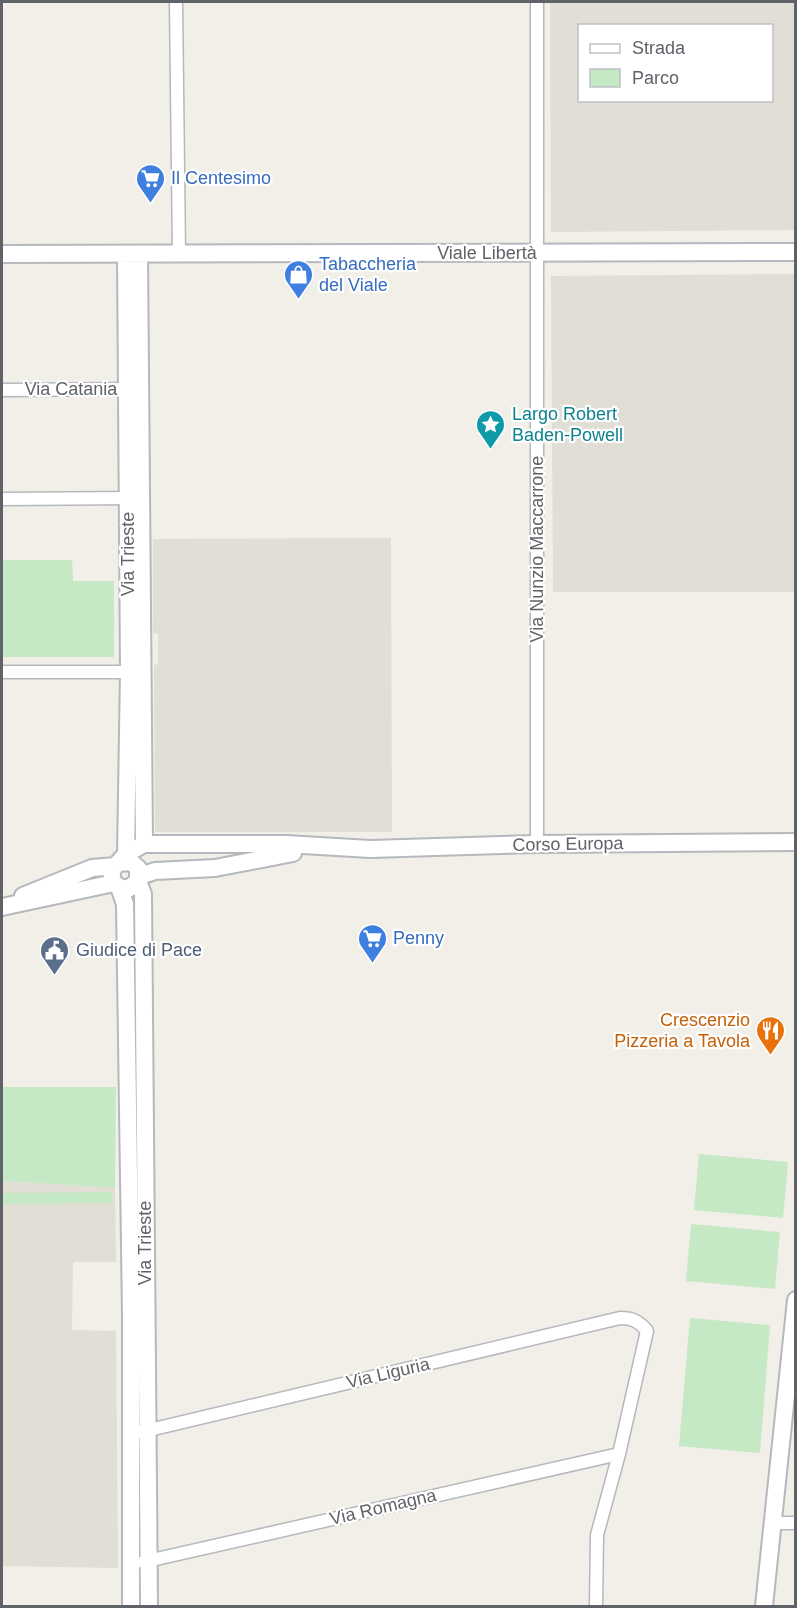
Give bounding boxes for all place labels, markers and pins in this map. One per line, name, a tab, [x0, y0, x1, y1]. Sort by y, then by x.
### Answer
supermarket icon: Il Centesimo	[134, 162, 166, 204]
place label: Il Centesimo	[171, 168, 271, 188]
place label: Tabaccheria del Viale	[319, 254, 417, 295]
shop icon: Tabaccheria del Viale	[282, 258, 314, 300]
place label: Largo Robert Baden-Powell	[512, 404, 623, 445]
place icon: Largo Robert Baden-Powell	[475, 408, 507, 450]
supermarket icon: Penny	[356, 922, 388, 964]
place label: Penny	[393, 928, 444, 948]
public building icon: Giudice di Pace	[39, 934, 71, 976]
place label: Giudice di Pace	[76, 940, 202, 960]
place label: Crescenzio Pizzeria a Tavola	[614, 1010, 751, 1051]
restaurant icon: Crescenzio Pizzeria a Tavola	[755, 1014, 787, 1056]

